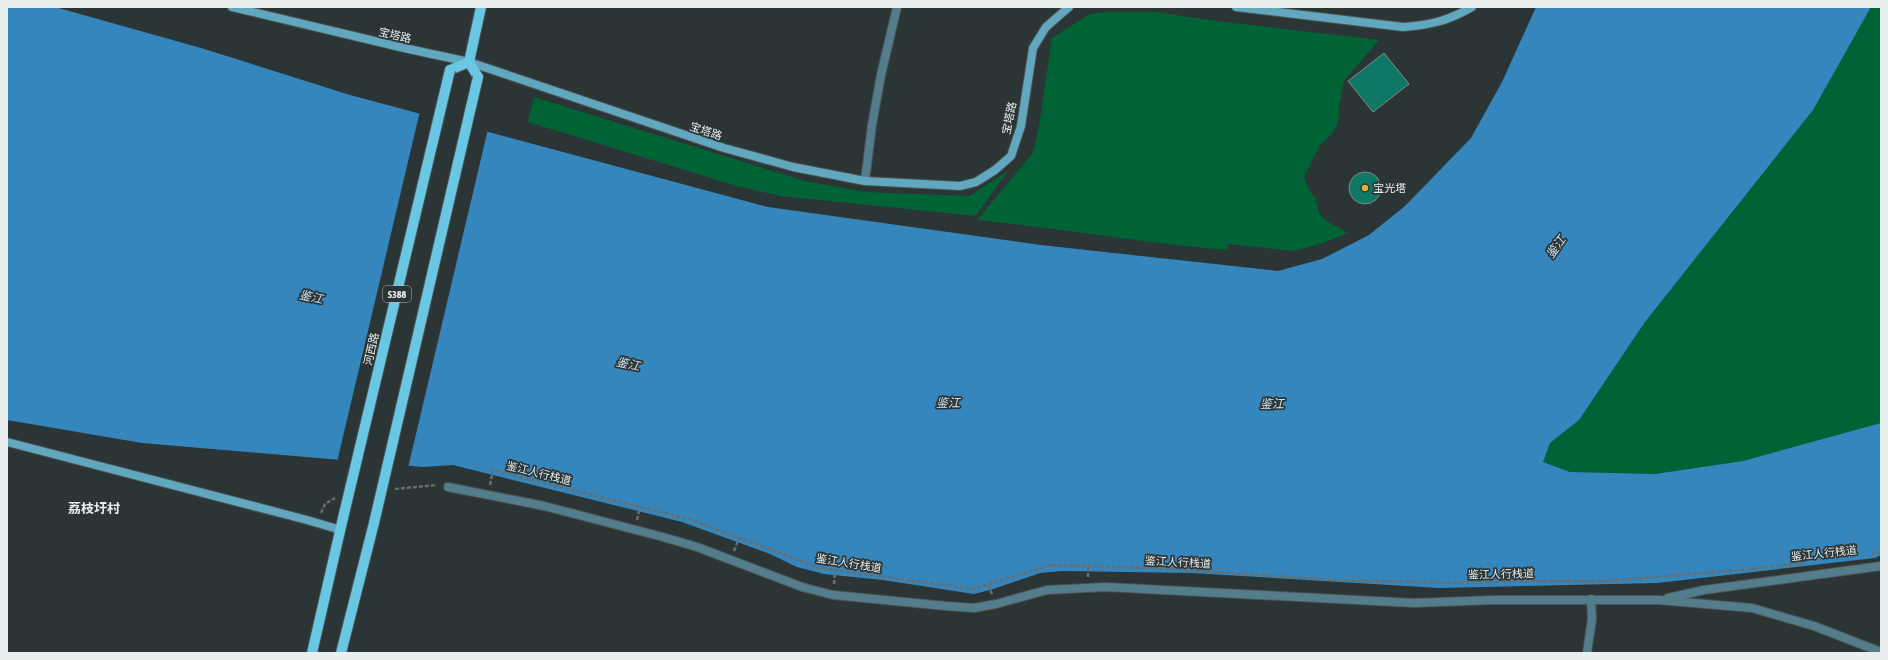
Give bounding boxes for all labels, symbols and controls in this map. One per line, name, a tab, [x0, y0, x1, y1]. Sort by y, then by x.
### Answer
street label: 宝塔路	[378, 25, 412, 45]
street label: 宝塔路	[1000, 101, 1018, 135]
street label: 宝塔路	[688, 120, 724, 142]
place label: 宝光塔	[1373, 182, 1406, 194]
marker: 宝光塔	[1360, 183, 1370, 193]
water label: 鉴江	[1543, 232, 1570, 261]
road number: S388	[383, 286, 411, 302]
water label: 鉴江	[298, 288, 326, 307]
street label: 河西路	[361, 332, 381, 366]
water label: 鉴江	[615, 355, 643, 374]
water label: 鉴江	[936, 396, 962, 410]
water label: 鉴江	[1260, 397, 1286, 411]
street label: 鉴江人行栈道	[506, 459, 572, 487]
district label: 荔枝圩村	[68, 501, 120, 516]
street label: 鉴江人行栈道	[1791, 544, 1857, 562]
street label: 鉴江人行栈道	[815, 552, 883, 574]
street label: 鉴江人行栈道	[1145, 554, 1211, 570]
street label: 鉴江人行栈道	[1468, 567, 1534, 581]

